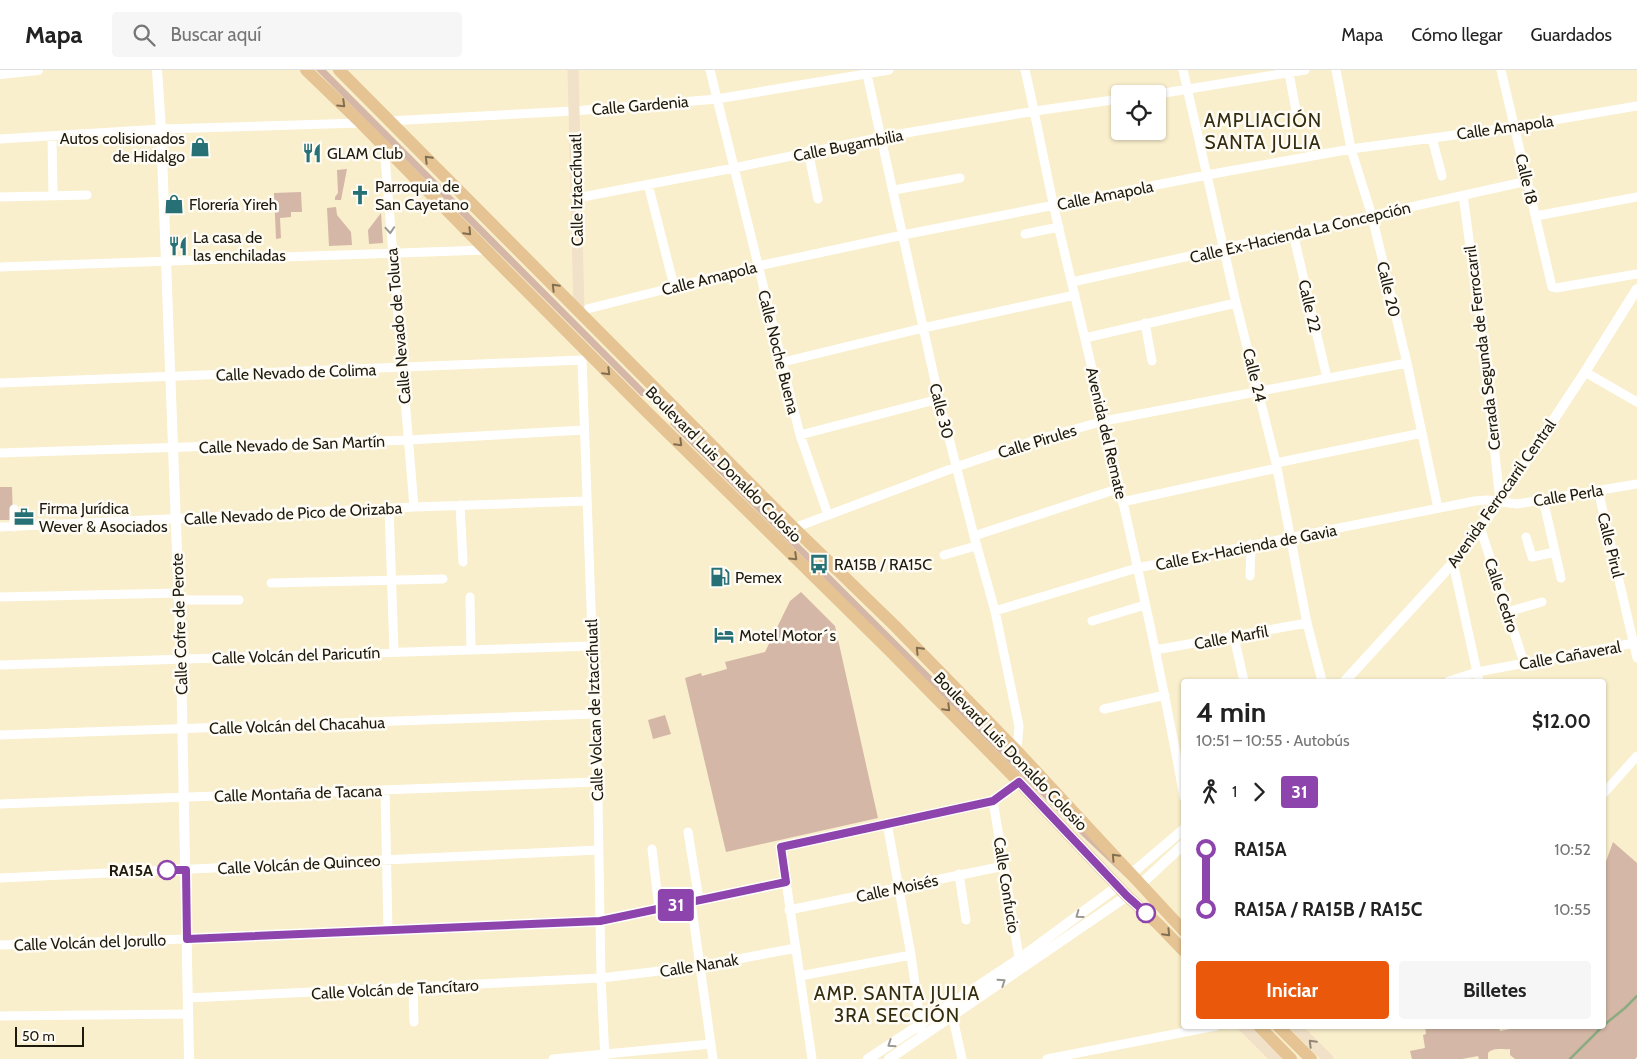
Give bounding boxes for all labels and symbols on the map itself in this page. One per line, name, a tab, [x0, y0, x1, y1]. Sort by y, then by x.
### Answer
street label: Calle Gardenia	[591, 92, 690, 119]
one-way arrow	[336, 98, 345, 107]
district label: AMPLIACIÓN SANTA JULIA	[1204, 108, 1322, 154]
street label: Calle Amapola	[1455, 111, 1555, 144]
street label: Calle Bugambilia	[792, 125, 905, 165]
place label: Autos colisionados de Hidalgo	[60, 129, 185, 166]
street label: Calle Iztaccíhuatl	[566, 133, 587, 247]
shop icon: Autos colisionados de Hidalgo	[189, 136, 211, 158]
restaurant icon: GLAM Club	[301, 142, 323, 164]
place label: GLAM Club	[327, 144, 403, 163]
street label: Calle 18	[1511, 152, 1542, 206]
one-way arrow	[425, 156, 434, 165]
place label: Parroquia de San Cayetano	[375, 177, 469, 214]
street label: Calle Amapola	[1055, 177, 1155, 214]
church icon: Parroquia de San Cayetano	[349, 184, 371, 206]
shop icon: Florería Yireh	[163, 193, 185, 215]
place label: Florería Yireh	[189, 195, 277, 214]
street label: Calle Ex-Hacienda La Concepción	[1188, 198, 1412, 267]
one-way arrow	[384, 226, 395, 234]
one-way arrow	[462, 226, 471, 235]
place label: La casa de las enchiladas	[193, 228, 286, 265]
restaurant icon: La casa de las enchiladas	[167, 235, 189, 257]
street label: Cerrada Segunda de Ferrocarril	[1460, 244, 1504, 451]
street label: Calle Nevado de Toluca	[382, 247, 415, 405]
street label: Calle Amapola	[659, 257, 759, 300]
street label: Calle 20	[1373, 260, 1404, 319]
street label: Calle 22	[1294, 278, 1325, 334]
one-way arrow	[552, 284, 561, 293]
street label: Calle Noche Buena	[754, 288, 803, 416]
street label: Calle 24	[1239, 346, 1270, 404]
street label: Calle Nevado de Colima	[215, 360, 377, 385]
street label: Avenida del Remate	[1082, 365, 1131, 501]
one-way arrow	[602, 366, 611, 375]
street label: Calle 30	[925, 381, 958, 441]
street label: Boulevard Luis Donaldo Colosio	[642, 382, 806, 546]
street label: Avenida Ferrocarril Central	[1443, 415, 1560, 571]
street label: Calle Pirules	[996, 420, 1079, 462]
street label: Calle Nevado de San Martín	[199, 432, 385, 457]
one-way arrow	[673, 437, 682, 446]
street label: Calle Perla	[1532, 481, 1605, 510]
street label: Calle Nevado de Pico de Orizaba	[183, 498, 403, 529]
place label: Firma Jurídica Wever & Asociados	[39, 499, 168, 536]
office icon: Firma Jurídica Wever & Asociados	[13, 506, 35, 528]
street label: Calle Pirul	[1593, 511, 1628, 580]
street label: Calle Ex-Hacienda de Gavia	[1154, 521, 1339, 574]
one-way arrow	[789, 551, 798, 560]
street label: Calle Cofre de Perote	[168, 553, 191, 695]
bus stop icon: RA15B / RA15C	[808, 553, 830, 575]
place label: RA15B / RA15C	[834, 555, 932, 574]
street label: Calle Cedro	[1481, 556, 1523, 635]
fuel station icon: Pemex	[709, 566, 731, 588]
place label: Pemex	[735, 568, 782, 587]
street label: Calle Volcan de Iztaccíhuatl	[582, 618, 607, 801]
street label: Calle Marfil	[1193, 622, 1270, 653]
hotel icon: Motel Motor´s	[713, 624, 735, 646]
place label: Motel Motor´s	[739, 626, 837, 645]
street label: Calle Cañaveral	[1518, 637, 1623, 674]
street label: Calle Volcán del Paricutín	[212, 643, 381, 668]
one-way arrow	[915, 647, 924, 656]
street label: Boulevard Luis Donaldo Colosio	[930, 668, 1092, 835]
one-way arrow	[941, 703, 950, 712]
street label: Calle Volcán del Chacahua	[209, 713, 386, 738]
street label: Calle Montaña de Tacana	[214, 781, 383, 806]
street label: Calle Confucio	[990, 836, 1024, 935]
street label: Calle Volcán de Quinceo	[217, 851, 381, 878]
one-way arrow	[1112, 853, 1121, 862]
marker: RA15A	[157, 860, 177, 880]
place label: RA15A	[109, 861, 153, 880]
street label: Calle Moisés	[854, 870, 940, 906]
line badge: 31	[654, 889, 698, 921]
unlabelled marker	[1136, 903, 1156, 923]
one-way arrow	[1075, 909, 1085, 918]
one-way arrow	[1161, 928, 1170, 937]
street label: Calle Volcán del Jorullo	[14, 930, 167, 955]
street label: Calle Nanak	[658, 950, 741, 981]
street label: Calle Volcán de Tancítaro	[311, 976, 480, 1003]
one-way arrow	[996, 979, 1005, 989]
district label: AMP. SANTA JULIA 3RA SECCIÓN	[814, 982, 980, 1027]
scale bar	[15, 1024, 84, 1047]
one-way arrow	[887, 1037, 896, 1047]
one-way arrow	[1308, 1039, 1317, 1048]

